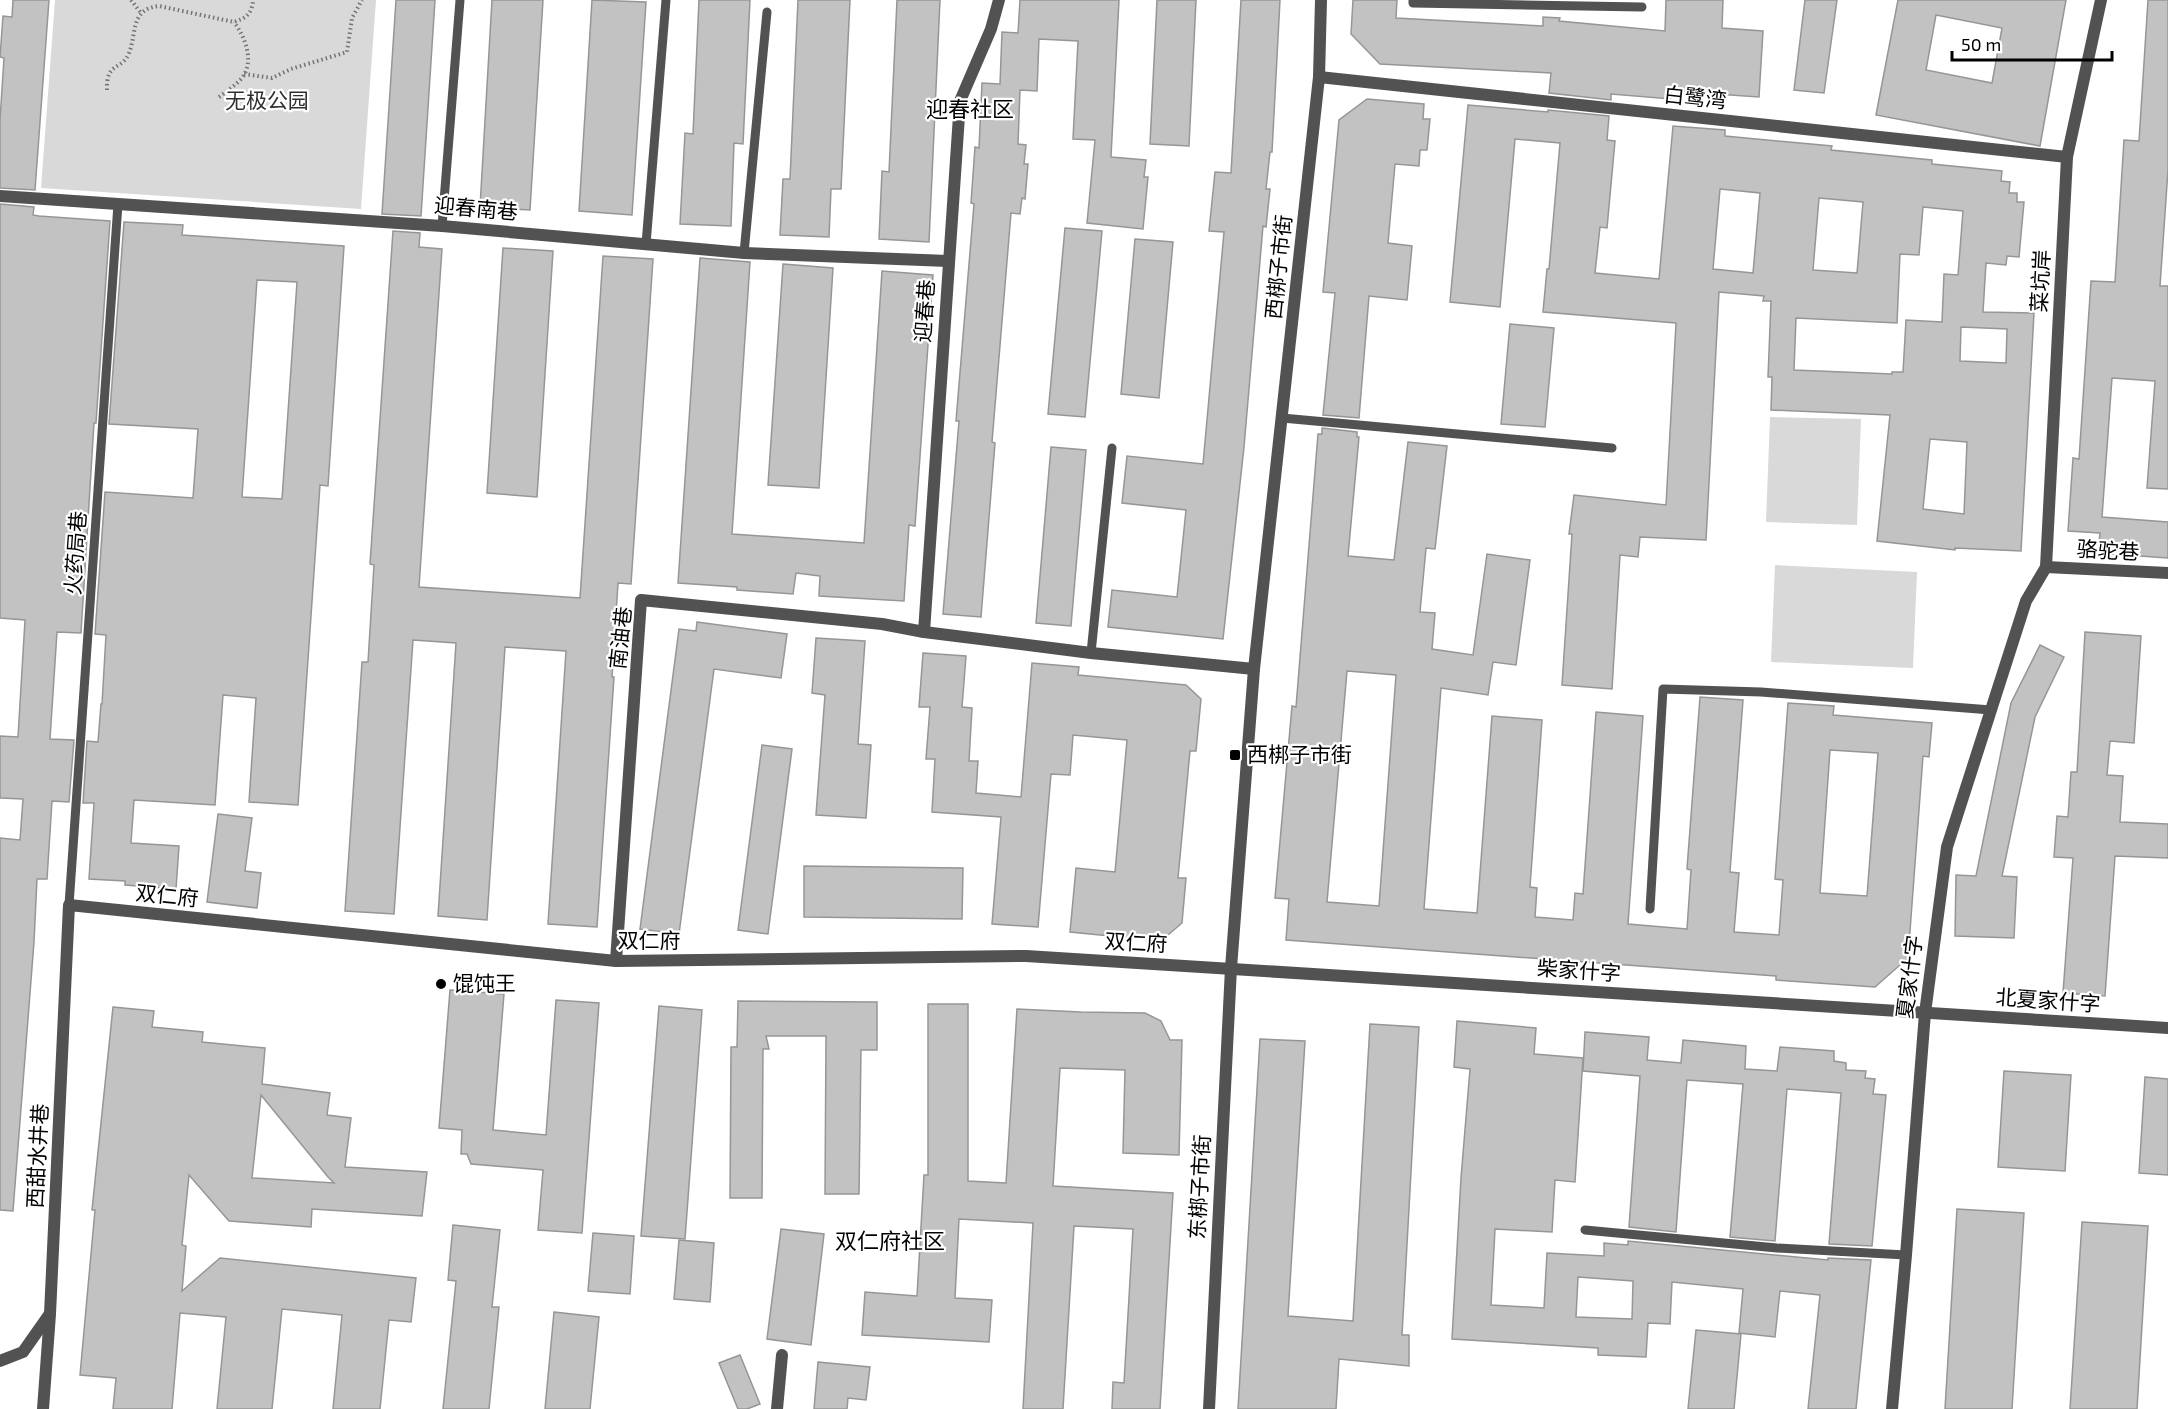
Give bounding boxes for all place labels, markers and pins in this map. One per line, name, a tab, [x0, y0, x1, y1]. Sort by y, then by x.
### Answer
place label: 西梆子市街	[1247, 741, 1352, 766]
marker: 西梆子市街	[1228, 748, 1242, 762]
place label: 馄饨王	[453, 970, 516, 995]
marker: 馄饨王	[434, 977, 448, 991]

